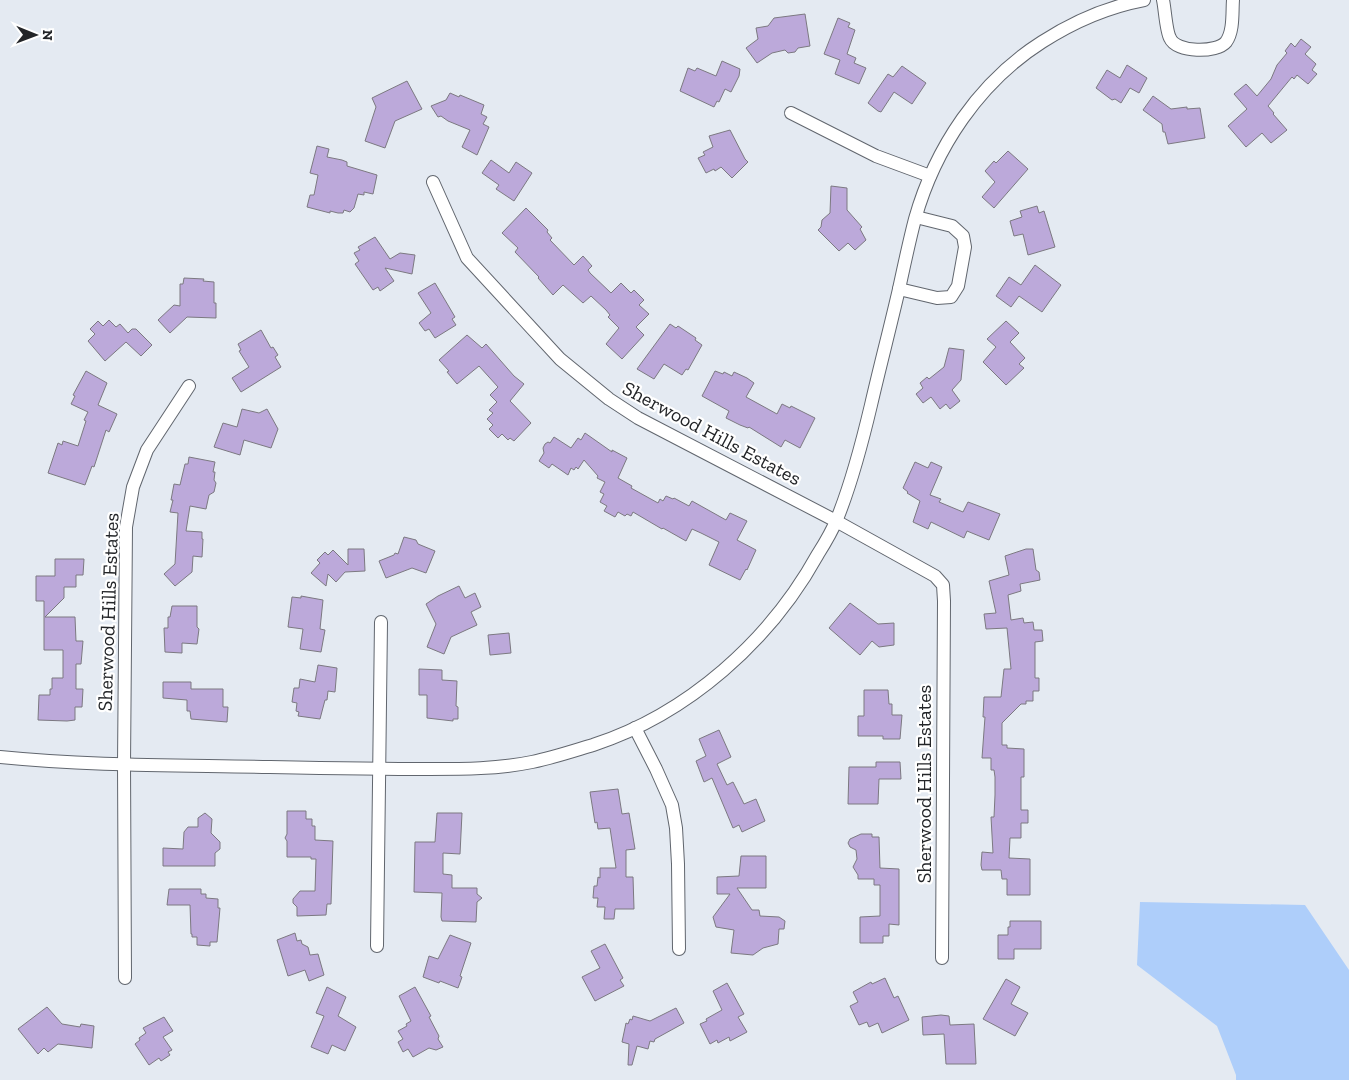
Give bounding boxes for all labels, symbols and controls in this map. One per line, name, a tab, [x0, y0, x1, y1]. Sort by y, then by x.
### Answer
north arrow	[10, 10, 60, 60]
text: N	[39, 30, 56, 41]
street label: Sherwood Hills Estates	[619, 376, 805, 490]
street label: Sherwood Hills Estates	[93, 512, 123, 712]
street label: Sherwood Hills Estates	[912, 685, 936, 883]

